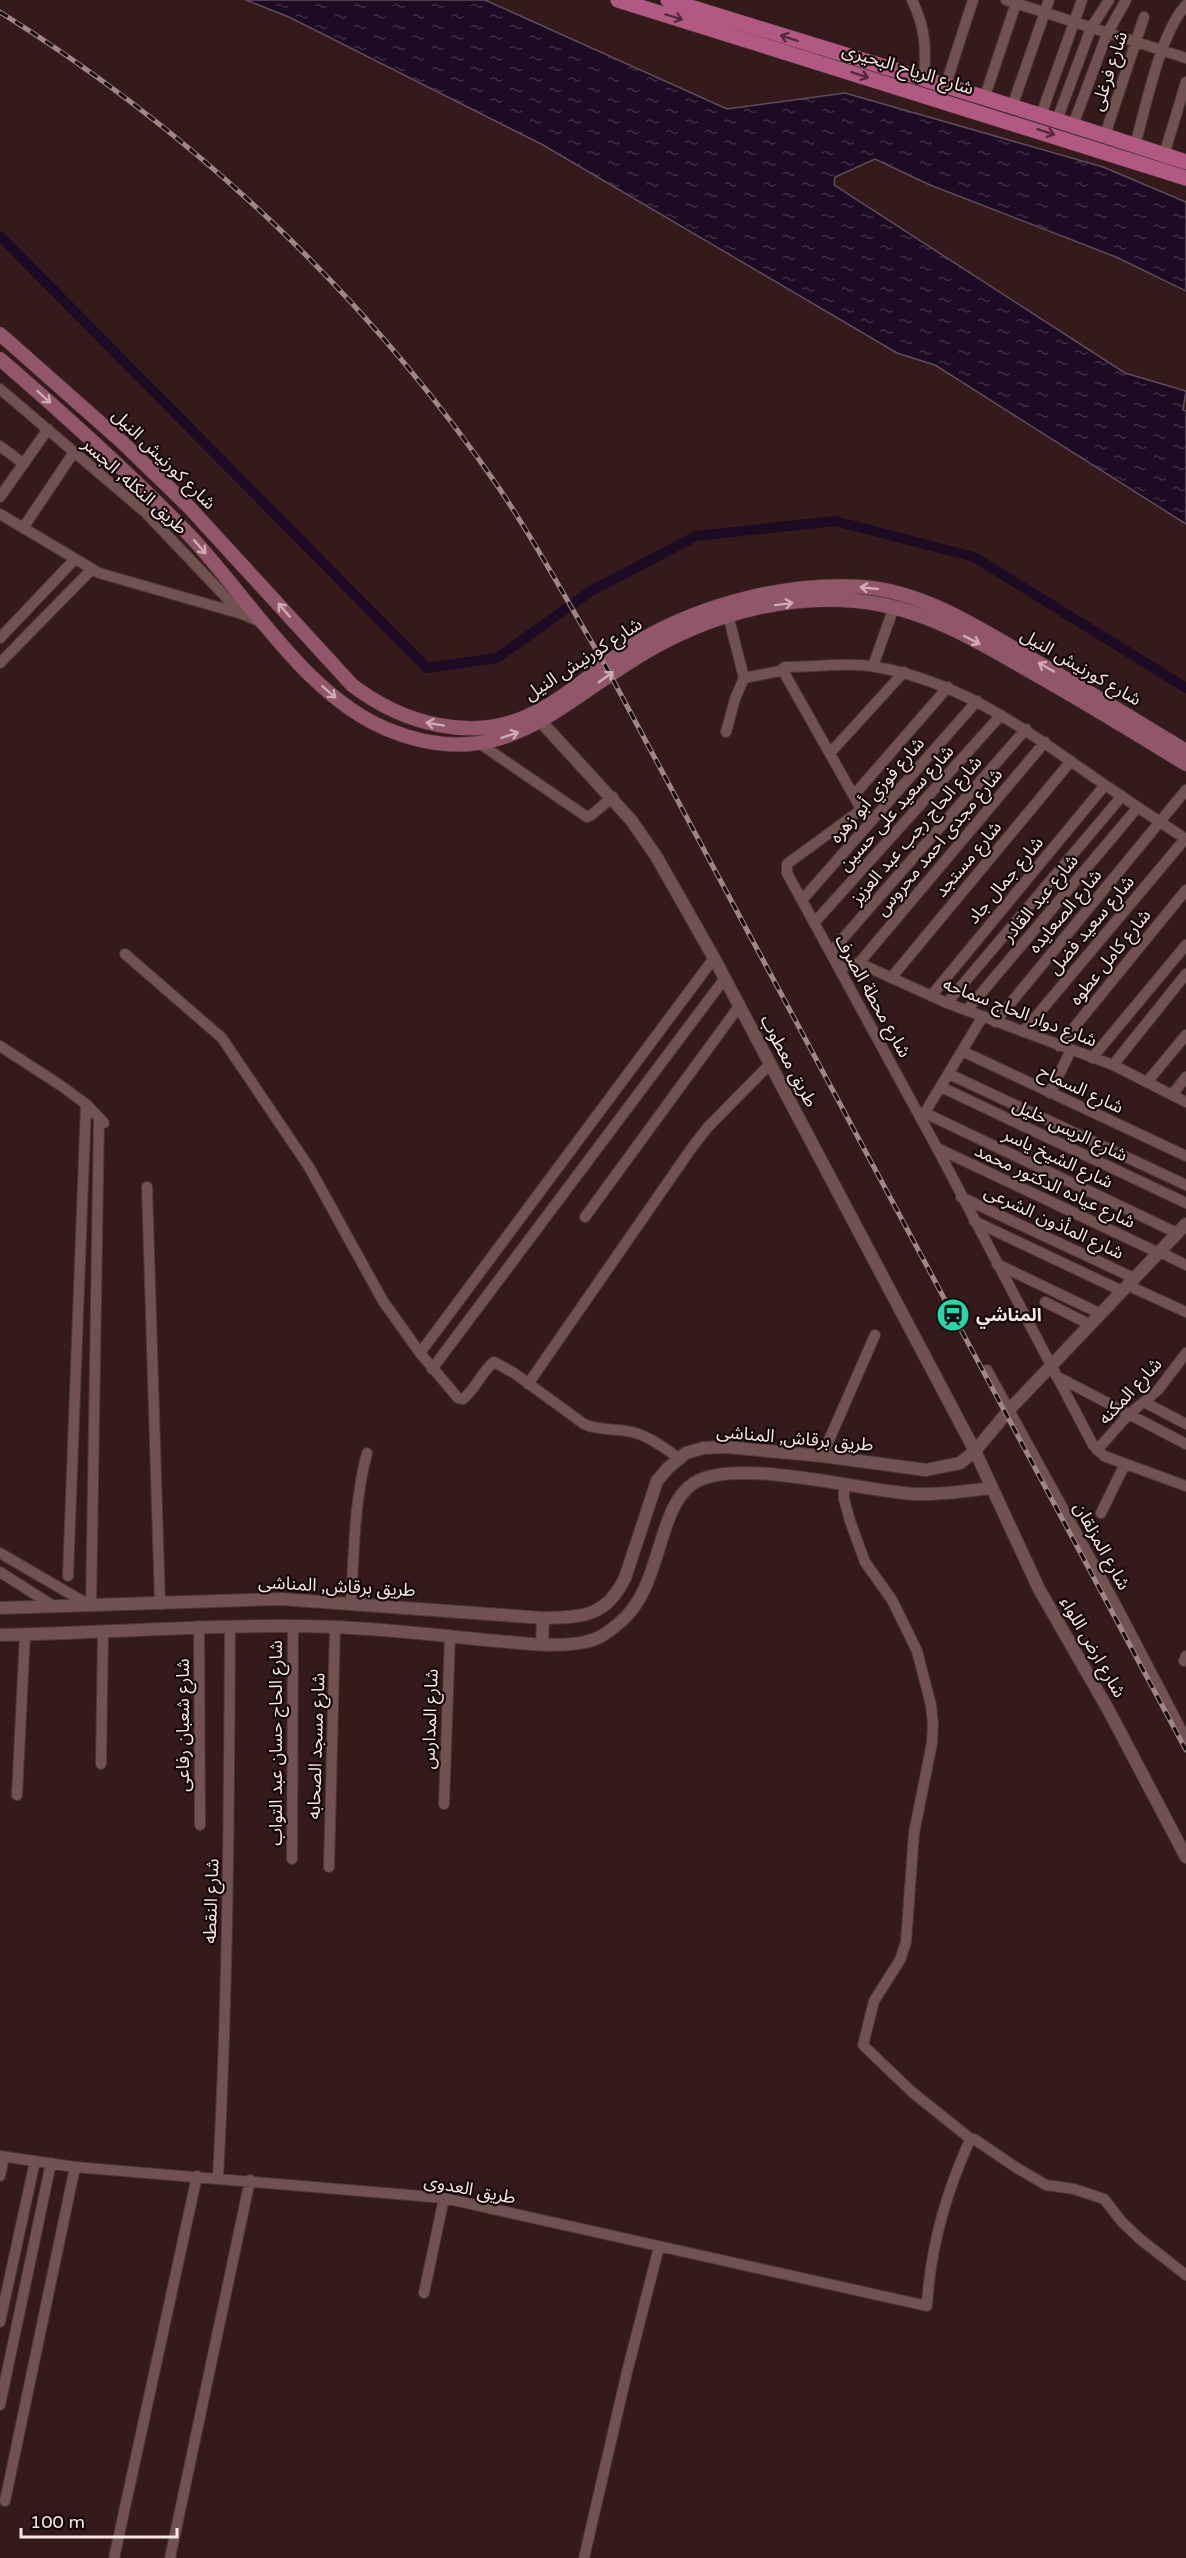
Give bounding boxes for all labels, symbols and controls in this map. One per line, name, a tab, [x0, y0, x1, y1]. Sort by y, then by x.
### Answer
one-way arrow	[664, 12, 683, 23]
street label: شارع فرغلى	[1086, 29, 1135, 114]
one-way arrow	[780, 32, 799, 43]
street label: شارع الرياح البحيرى	[839, 39, 976, 102]
one-way arrow	[850, 70, 869, 81]
one-way arrow	[1036, 128, 1055, 139]
one-way arrow	[36, 390, 51, 404]
street label: شارع كورنيش النيل	[105, 404, 220, 516]
street label: طريق النكله, الجسر	[77, 432, 192, 539]
one-way arrow	[193, 539, 207, 554]
one-way arrow	[860, 582, 880, 593]
one-way arrow	[774, 598, 794, 609]
one-way arrow	[277, 603, 291, 618]
street label: شارع كورنيش النيل	[520, 613, 648, 708]
street label: شارع كورنيش النيل	[1015, 624, 1145, 713]
one-way arrow	[962, 635, 980, 646]
one-way arrow	[1038, 661, 1055, 673]
one-way arrow	[597, 671, 613, 684]
one-way arrow	[321, 686, 337, 699]
one-way arrow	[426, 719, 445, 730]
one-way arrow	[500, 729, 519, 740]
street label: شارع فوزي أبو زهره	[825, 732, 931, 850]
street label: شارع سعيد على حسين	[834, 740, 961, 878]
street label: شارع الحاج رجب عبد العزيز	[845, 751, 989, 911]
street label: شارع مجدى احمد محروس	[871, 764, 1010, 922]
street label: شارع مستجد	[930, 817, 1008, 903]
street label: شارع جمال جاد	[962, 832, 1050, 930]
street label: شارع عبد القادر	[996, 850, 1085, 949]
street label: شارع الصعايده	[1024, 865, 1109, 959]
street label: شارع سعيد فضل	[1043, 871, 1141, 981]
street label: شارع كامل عطوه	[1065, 904, 1158, 1011]
street label: شارع محطة الصرف	[827, 931, 916, 1063]
street label: شارع دوار الحاج سماحه	[939, 973, 1100, 1054]
street label: طريق معطوب	[755, 1011, 823, 1111]
street label: شارع السماح	[1034, 1060, 1127, 1121]
street label: شارع الريس خليل	[1008, 1094, 1131, 1169]
street label: شارع الشيخ ياسر	[997, 1122, 1117, 1196]
street label: شارع عياده الدكتور محمد	[970, 1139, 1139, 1236]
street label: شارع المأذون الشرعى	[980, 1180, 1127, 1267]
station icon: المناشي	[935, 1297, 971, 1333]
place label: المناشي	[976, 1304, 1042, 1329]
street label: شارع المكنه	[1094, 1353, 1169, 1431]
street label: طريق برقاش, المناشى	[716, 1420, 874, 1456]
street label: شارع المزلقان	[1066, 1498, 1135, 1595]
street label: طريق برقاش, المناشى	[258, 1571, 416, 1601]
street label: شارع ارض اللواء	[1053, 1593, 1131, 1703]
street label: شارع الحاج حسان عبد التواب	[265, 1640, 290, 1846]
street label: شارع شعبان رفاعى	[172, 1658, 197, 1792]
street label: شارع المدارس	[417, 1668, 446, 1770]
street label: شارع مسجد الصحابه	[302, 1672, 333, 1820]
street label: شارع النقطه	[199, 1858, 226, 1944]
street label: طريق العدوى	[422, 2169, 518, 2209]
scale bar	[21, 2501, 177, 2539]
text: 100 m	[30, 2511, 85, 2533]

